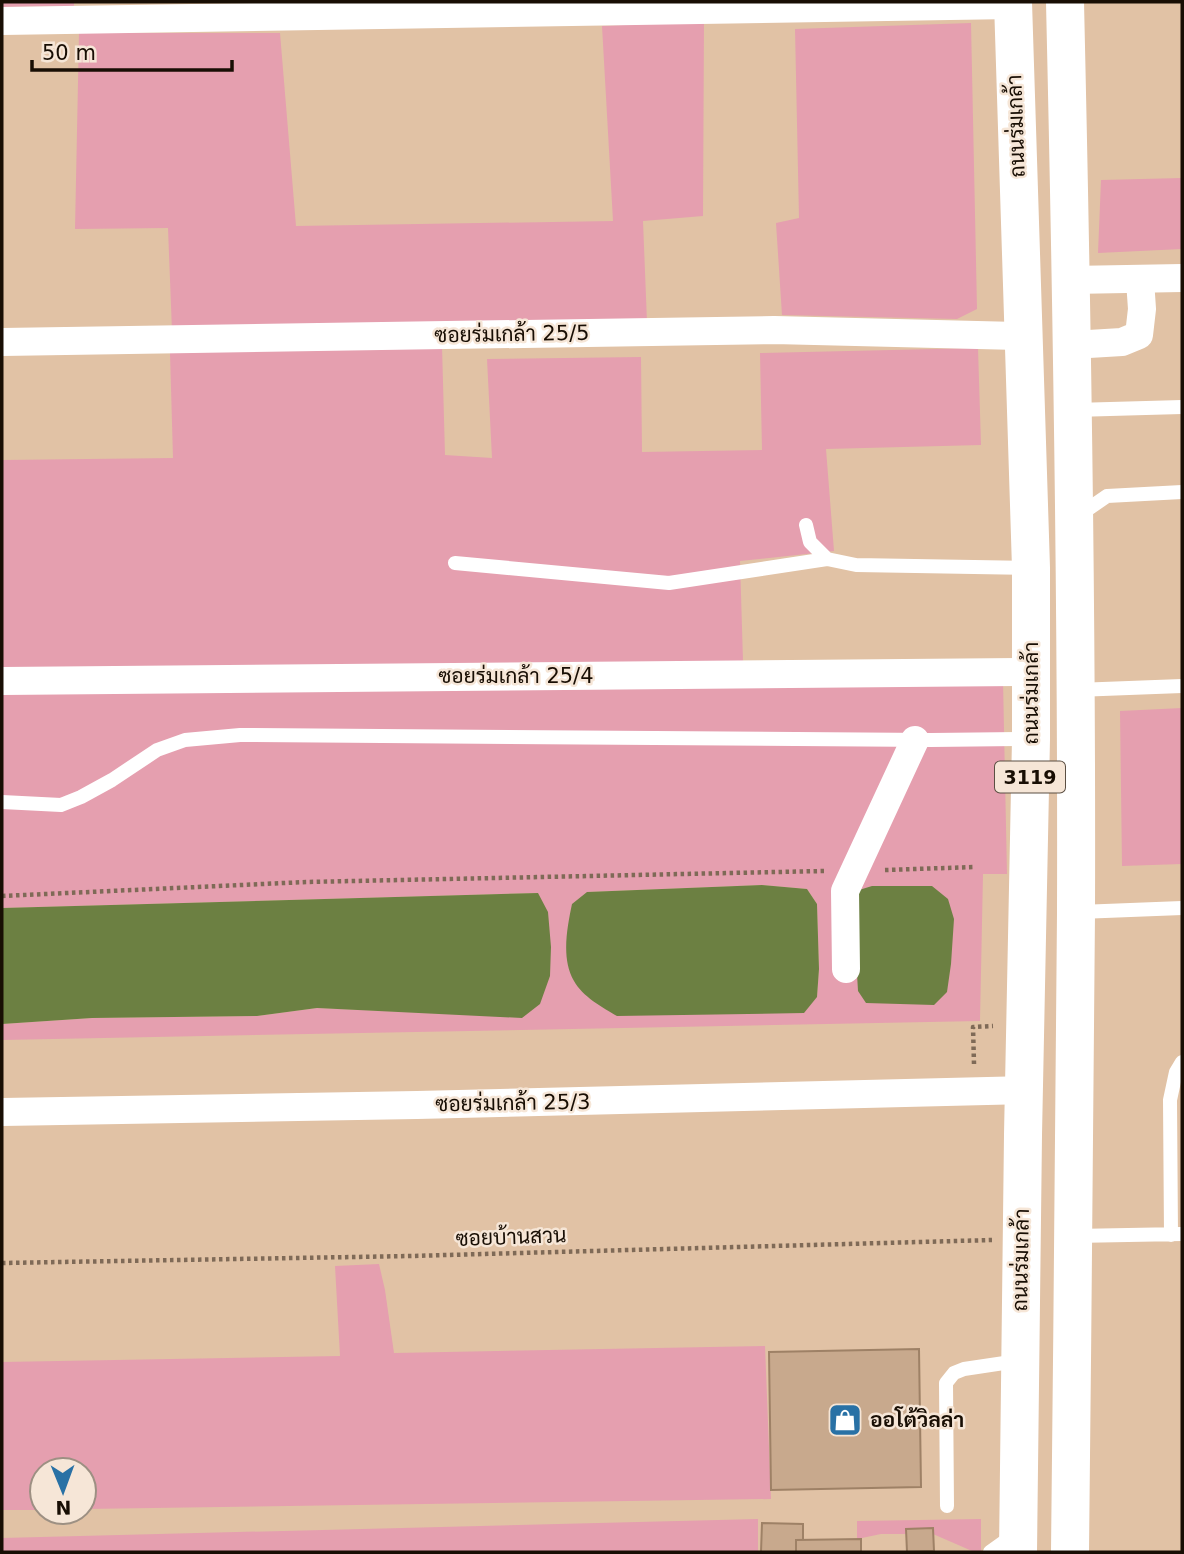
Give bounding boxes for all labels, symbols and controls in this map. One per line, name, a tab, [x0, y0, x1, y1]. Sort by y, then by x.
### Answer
scale bar	[32, 28, 231, 72]
text: 50 m	[42, 41, 96, 65]
street label: ถนนร่มเกล้า	[1002, 74, 1030, 178]
street label: ซอยร่มเกล้า 25/5	[434, 321, 590, 347]
street label: ถนนร่มเกล้า	[1019, 642, 1043, 744]
street label: ซอยร่มเกล้า 25/4	[438, 664, 594, 688]
road number: 3119	[995, 762, 1065, 792]
street label: ซอยร่มเกล้า 25/3	[435, 1090, 591, 1116]
street label: ถนนร่มเกล้า	[1008, 1208, 1034, 1312]
street label: ซอยบ้านสวน	[455, 1223, 567, 1251]
shop icon: ออโต้วิลล่า	[826, 1401, 864, 1439]
place label: ออโต้วิลล่า	[870, 1406, 964, 1432]
north arrow	[28, 1456, 98, 1526]
text: N	[55, 1497, 71, 1519]

